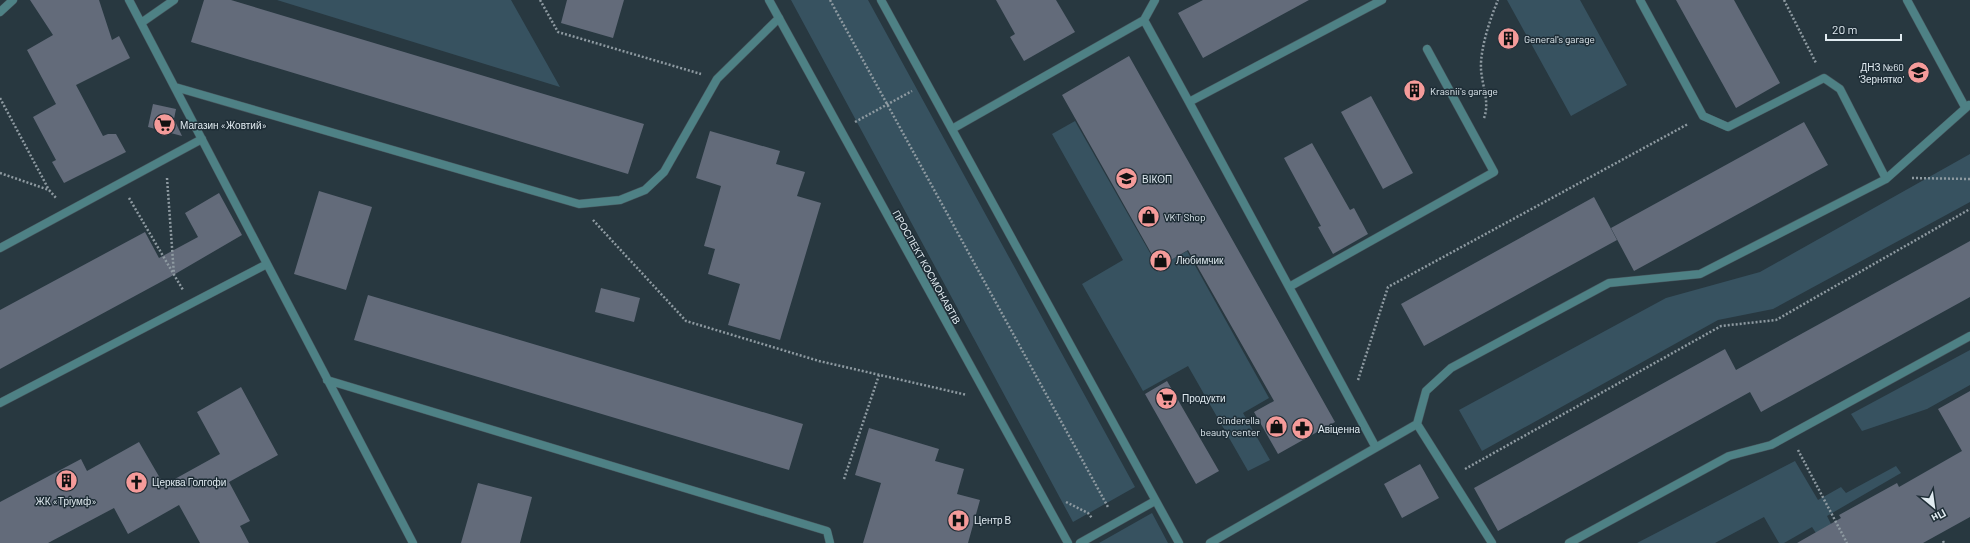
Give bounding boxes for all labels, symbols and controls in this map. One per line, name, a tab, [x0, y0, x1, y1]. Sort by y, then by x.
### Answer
scale bar	[1826, 16, 1901, 42]
text: 20 m	[1832, 22, 1858, 36]
building icon: General's garage	[1496, 26, 1522, 52]
place label: General's garage	[1524, 33, 1595, 45]
school or university icon: ДНЗ №60 'Зернятко'	[1906, 60, 1932, 86]
place label: ДНЗ №60 'Зернятко'	[1859, 61, 1905, 85]
building icon: Krasnii's garage	[1402, 78, 1428, 104]
place label: Krasnii's garage	[1430, 85, 1498, 97]
supermarket icon: Магазин «Жовтий»	[151, 112, 177, 138]
place label: Магазин «Жовтий»	[180, 119, 267, 131]
school or university icon: ВІКОП	[1114, 166, 1140, 192]
place label: ВІКОП	[1142, 173, 1172, 185]
shop icon: VKT Shop	[1136, 204, 1162, 230]
street label: ПРОСПЕКТ КОСМОНАВТІВ	[891, 208, 964, 326]
place label: VKT Shop	[1164, 211, 1206, 223]
shop icon: Любимчик	[1148, 247, 1174, 273]
place label: Любимчик	[1176, 254, 1224, 266]
supermarket icon: Продукти	[1153, 385, 1179, 411]
place label: Продукти	[1182, 392, 1226, 404]
shop icon: Cinderella beauty center	[1263, 413, 1289, 439]
place label: Cinderella beauty center	[1200, 414, 1260, 438]
pharmacy icon: Авіценна	[1289, 416, 1315, 442]
place label: Авіценна	[1318, 423, 1360, 435]
building icon: ЖК «Тріумф»	[53, 468, 79, 494]
church icon: Церква Голгофи	[124, 469, 150, 495]
place label: Церква Голгофи	[152, 476, 226, 488]
north arrow	[1914, 487, 1954, 527]
place label: ЖК «Тріумф»	[35, 495, 97, 507]
hospital icon: Центр В	[945, 507, 971, 533]
text: Пн	[1930, 507, 1949, 525]
place label: Центр В	[974, 514, 1012, 526]

